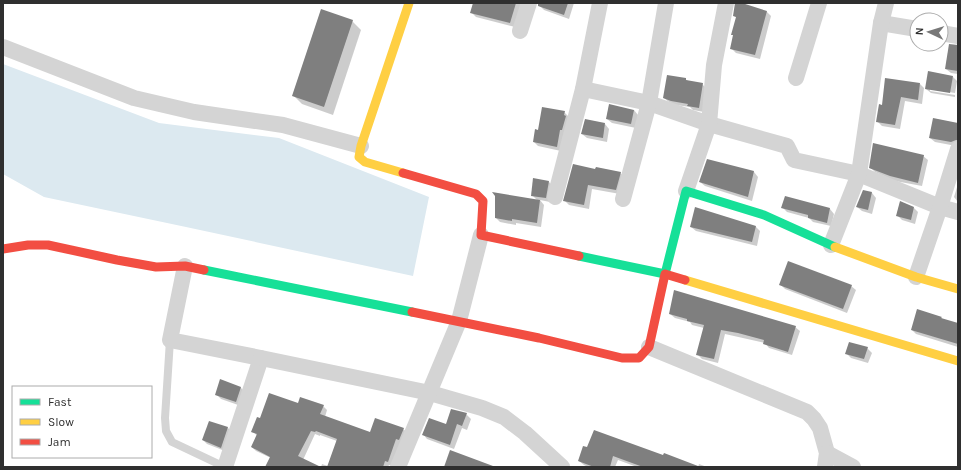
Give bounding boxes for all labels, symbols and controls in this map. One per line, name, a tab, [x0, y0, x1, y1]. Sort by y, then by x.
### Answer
north arrow	[909, 12, 949, 52]
text: N	[913, 27, 926, 36]
legend	[12, 386, 152, 458]
text: Fast	[48, 395, 72, 409]
text: Slow	[48, 415, 74, 429]
text: Jam	[48, 435, 71, 449]

